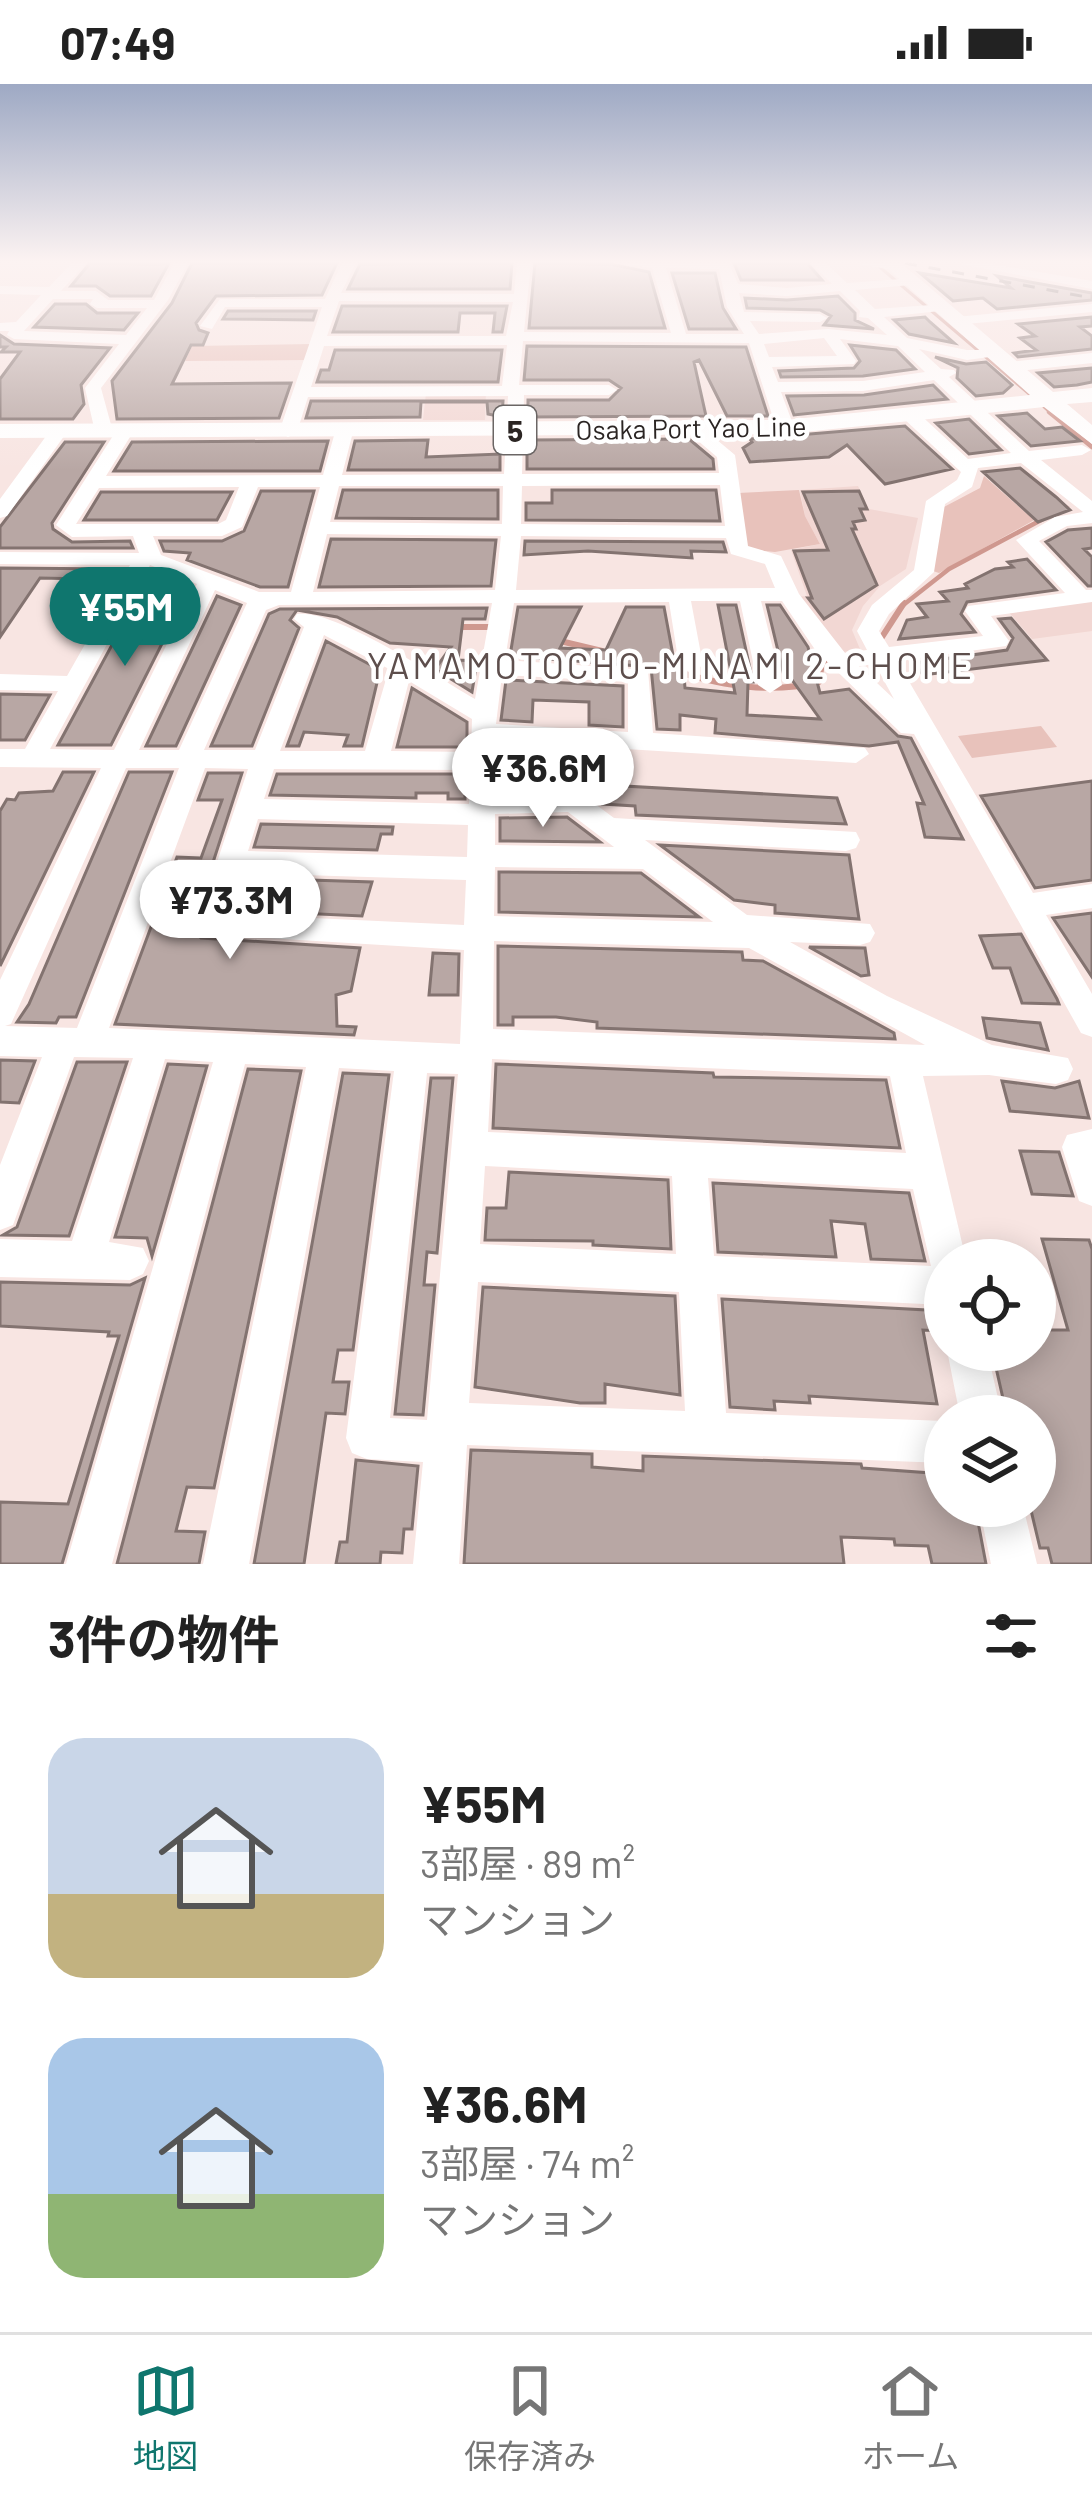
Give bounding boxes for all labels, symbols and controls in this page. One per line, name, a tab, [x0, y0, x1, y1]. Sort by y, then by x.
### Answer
text: 07:49	[60, 15, 175, 69]
road number: 5	[494, 406, 536, 454]
street label: Osaka Port Yao Line	[575, 409, 807, 445]
pin: ¥55M	[54, 567, 196, 669]
text: ¥55M	[77, 582, 173, 629]
district label: YAMAMOTOCHO-MINAMI 2-CHOME	[367, 643, 975, 686]
pin: ¥36.6M	[445, 728, 641, 830]
text: ¥36.6M	[479, 743, 607, 790]
pin: ¥73.3M	[132, 860, 328, 962]
text: ¥73.3M	[167, 875, 293, 922]
map controls	[924, 1239, 1056, 1527]
button: locate	[924, 1239, 1056, 1371]
button: layers	[924, 1395, 1056, 1527]
icon: filters	[978, 1603, 1044, 1669]
text: 3件の物件	[48, 1607, 280, 1668]
text: ¥55M	[420, 1772, 546, 1833]
icon: home	[144, 1786, 288, 1930]
text: 3部屋 · 89 m²	[420, 1839, 635, 1886]
text: マンション	[420, 1895, 615, 1942]
text: ¥36.6M	[420, 2072, 588, 2133]
icon: home	[144, 2086, 288, 2230]
text: 3部屋 · 74 m²	[420, 2139, 635, 2186]
text: マンション	[420, 2195, 615, 2242]
tab: 地図	[133, 2358, 199, 2478]
tab: 保存済み	[464, 2358, 596, 2478]
tab: ホーム	[861, 2358, 959, 2478]

